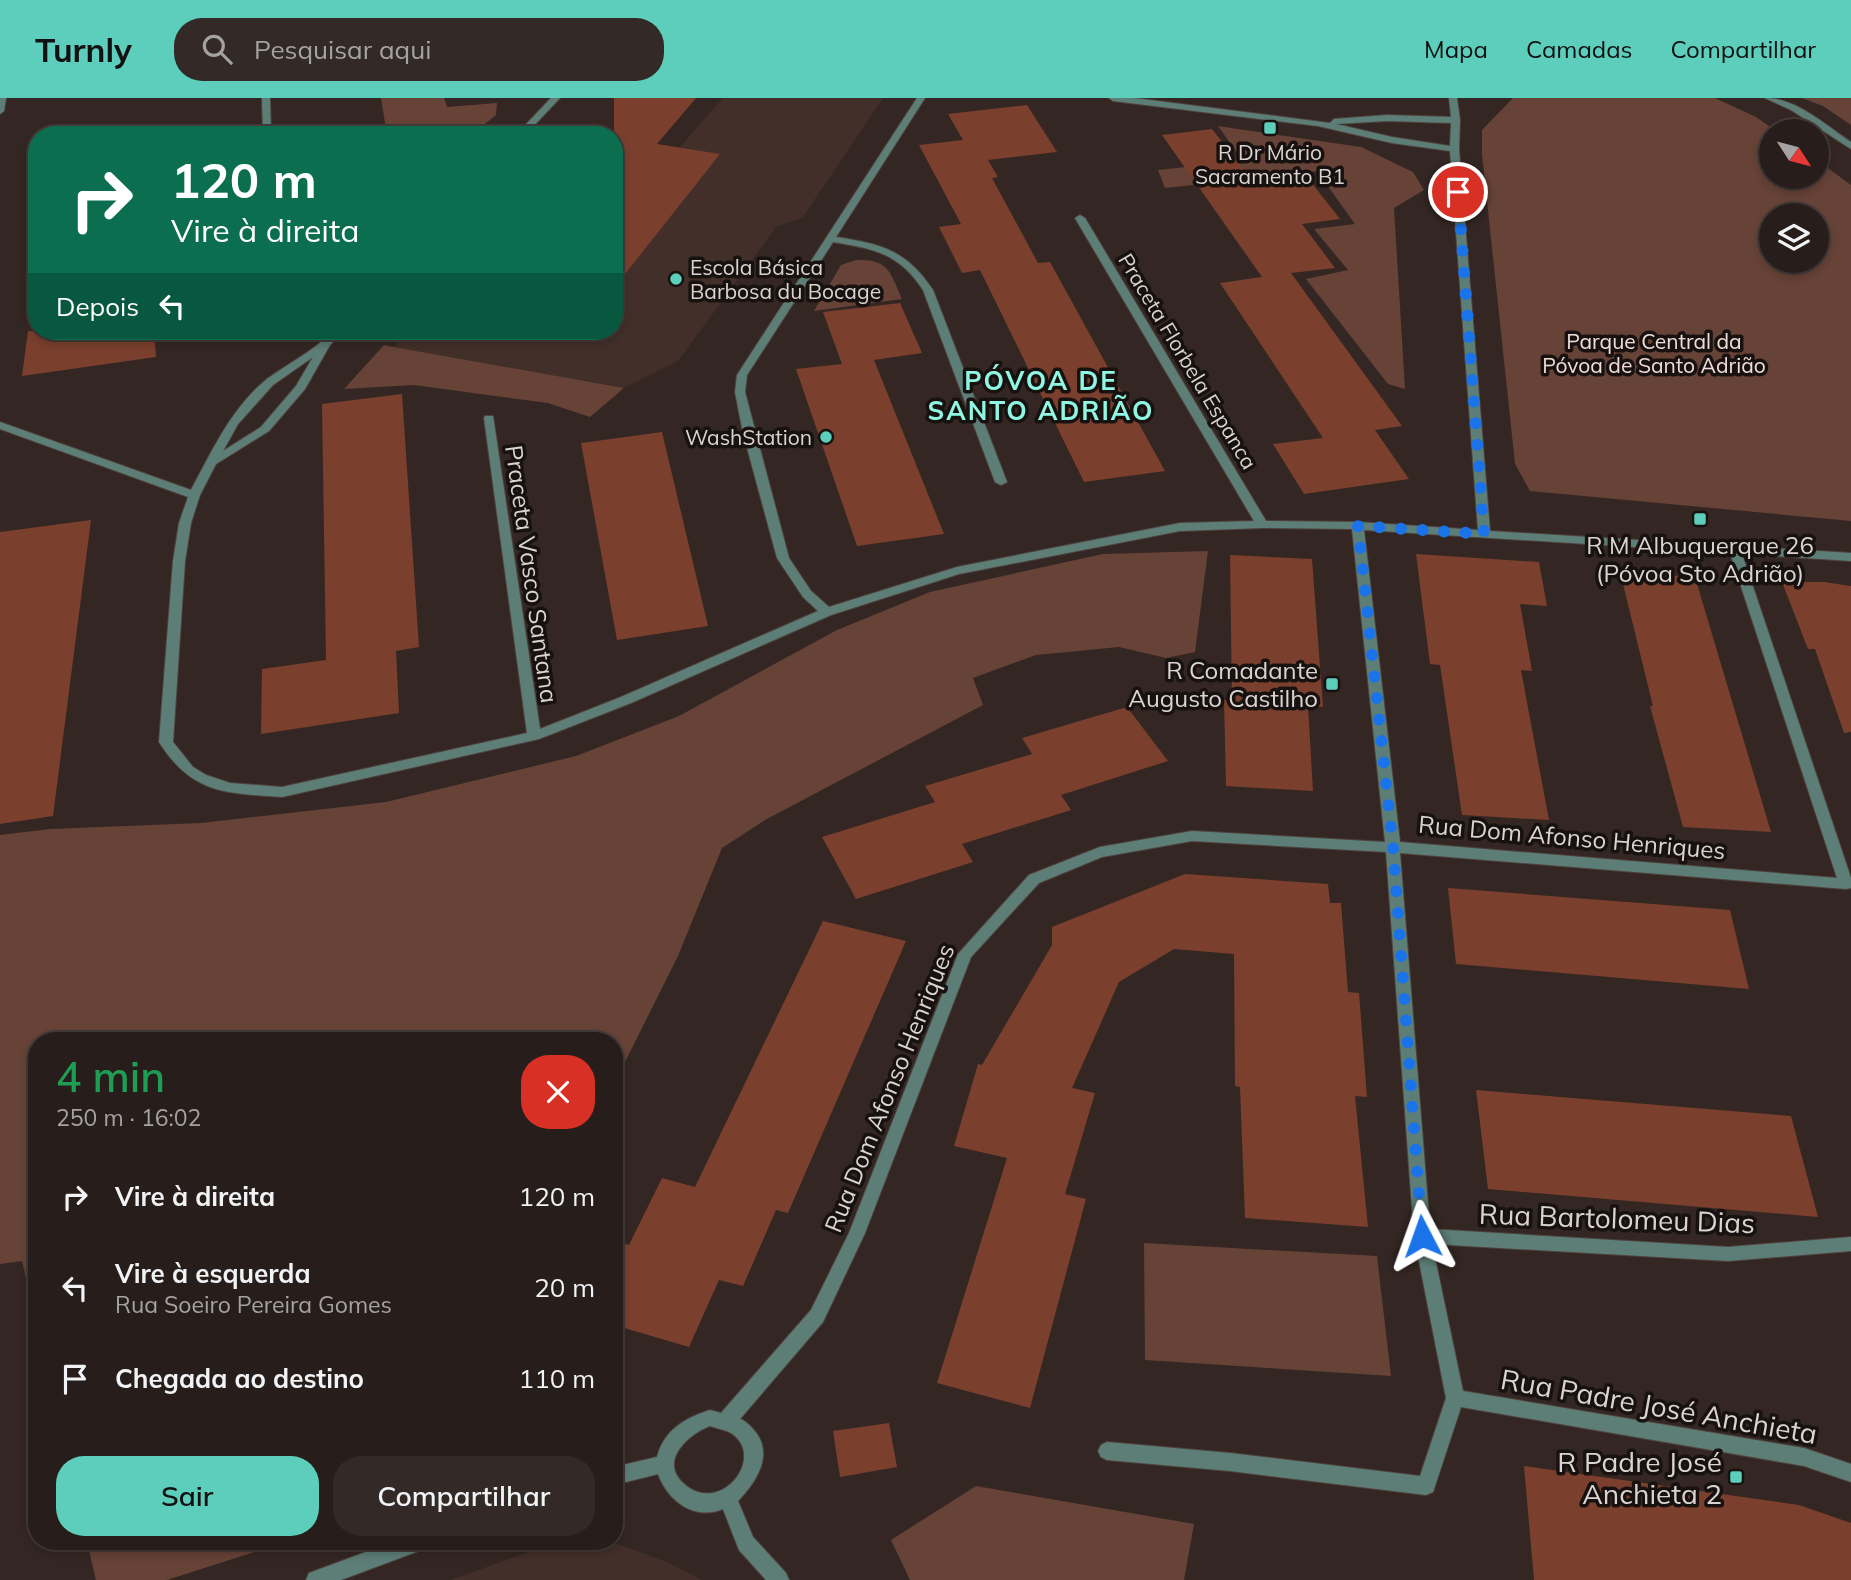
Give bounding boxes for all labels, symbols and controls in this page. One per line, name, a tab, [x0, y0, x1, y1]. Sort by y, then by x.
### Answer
search box	[174, 18, 664, 81]
text: Turnly	[35, 29, 132, 70]
icon: search	[198, 30, 236, 68]
text: Pesquisar aqui	[254, 33, 431, 66]
text: Mapa	[1424, 34, 1488, 64]
text: Camadas	[1526, 34, 1633, 64]
text: Compartilhar	[1671, 34, 1816, 64]
north arrow	[1759, 119, 1829, 189]
map controls	[1759, 119, 1829, 273]
marker: R Dr Mário Sacramento B1	[1262, 120, 1278, 136]
place label: R Dr Mário Sacramento B1	[1195, 139, 1345, 189]
text: 120 m	[171, 149, 317, 210]
icon: right	[56, 154, 147, 245]
pin	[1428, 162, 1488, 222]
icon: arrive	[1439, 173, 1477, 211]
button: layers	[1759, 203, 1829, 273]
text: Vire à direita	[171, 210, 359, 250]
street label: Praceta Florbela Espanca	[1113, 248, 1263, 474]
place label: Escola Básica Barbosa du Bocage	[690, 254, 881, 304]
marker: Escola Básica Barbosa du Bocage	[668, 271, 684, 287]
icon: left	[153, 287, 191, 325]
text: Depois	[56, 290, 139, 323]
park label: Parque Central da Póvoa de Santo Adrião	[1542, 328, 1766, 378]
district label: PÓVOA DE SANTO ADRIÃO	[928, 364, 1154, 427]
place label: WashStation	[685, 424, 812, 450]
marker: WashStation	[818, 429, 834, 445]
street label: Praceta Vasco Santana	[499, 443, 565, 705]
marker: R M Albuquerque 26 (Póvoa Sto Adrião)	[1692, 511, 1708, 527]
place label: R M Albuquerque 26 (Póvoa Sto Adrião)	[1586, 530, 1814, 588]
place label: R Comadante Augusto Castilho	[1128, 655, 1318, 713]
marker: R Comadante Augusto Castilho	[1324, 676, 1340, 692]
street label: Rua Dom Afonso Henriques	[1417, 809, 1727, 865]
street label: Rua Dom Afonso Henriques	[817, 940, 961, 1236]
text: 4 min	[56, 1050, 165, 1103]
button: close	[521, 1055, 595, 1129]
text: 250 m · 16:02	[56, 1103, 201, 1132]
icon: right	[56, 1178, 94, 1216]
text: Vire à direita	[115, 1180, 275, 1213]
text: 120 m	[519, 1180, 595, 1213]
street label: Rua Bartolomeu Dias	[1478, 1196, 1756, 1240]
position arrow	[1385, 1199, 1459, 1273]
text: Vire à esquerda	[115, 1257, 311, 1290]
icon: left	[56, 1269, 94, 1307]
text: 20 m	[534, 1271, 595, 1304]
text: Rua Soeiro Pereira Gomes	[115, 1290, 392, 1319]
icon: arrive	[56, 1360, 94, 1398]
street label: Rua Padre José Anchieta	[1498, 1361, 1820, 1451]
text: Chegada ao destino	[115, 1362, 364, 1395]
text: 110 m	[519, 1362, 595, 1395]
place label: R Padre José Anchieta 2	[1557, 1444, 1722, 1511]
button: Sair	[56, 1456, 319, 1536]
button: Compartilhar	[333, 1456, 595, 1536]
marker: R Padre José Anchieta 2	[1728, 1469, 1744, 1485]

